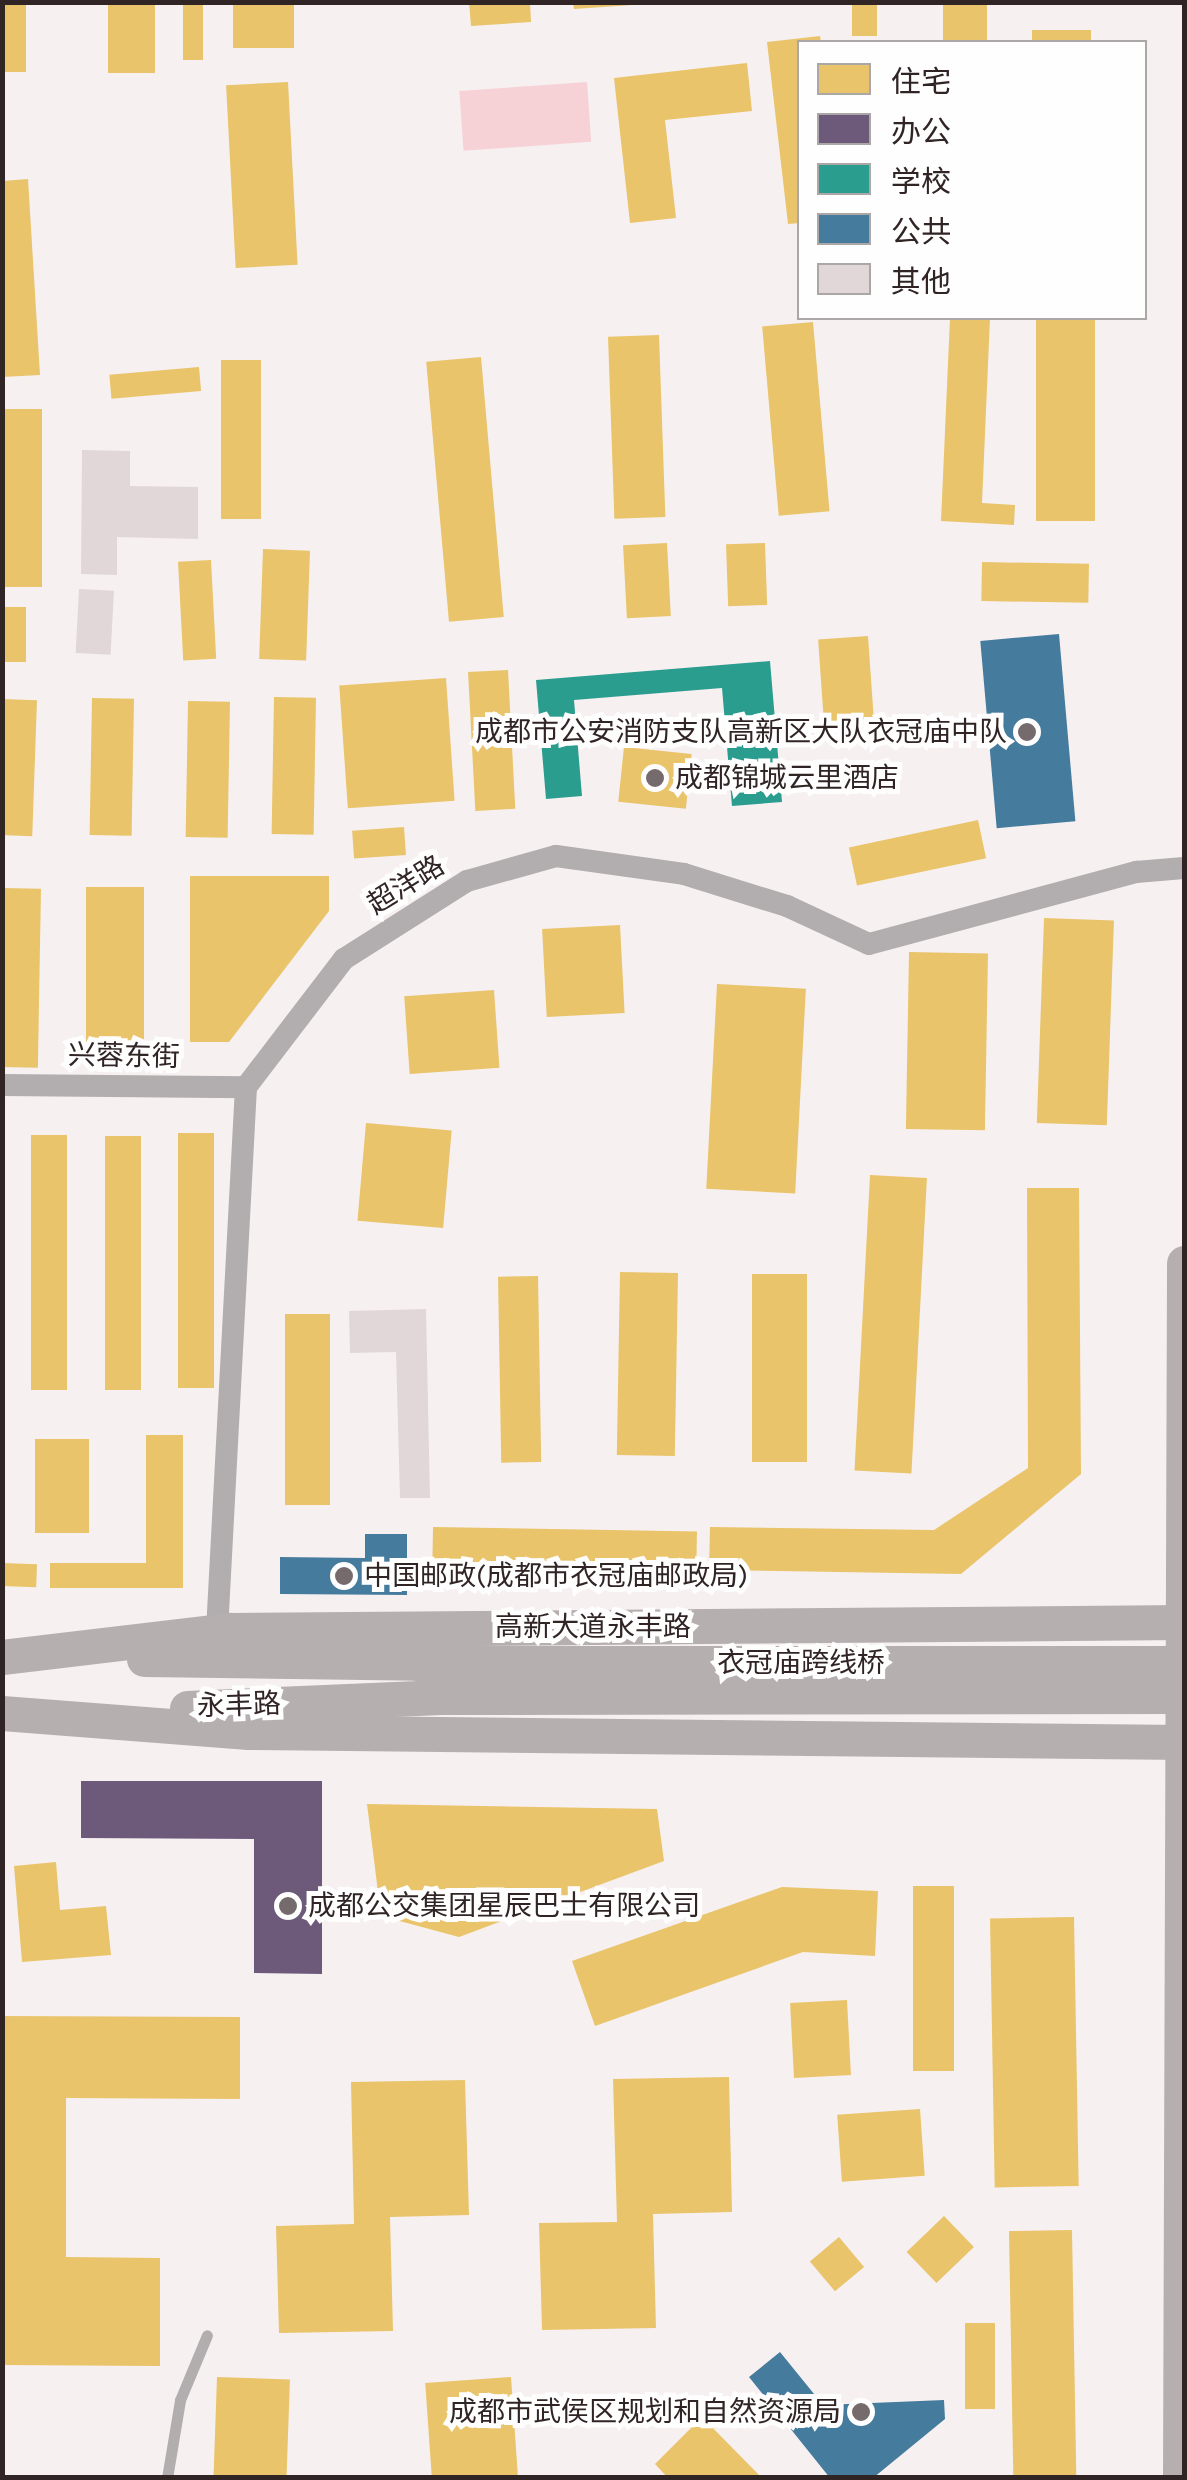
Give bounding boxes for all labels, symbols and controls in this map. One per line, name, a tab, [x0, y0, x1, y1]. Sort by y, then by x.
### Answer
legend	[797, 40, 1147, 320]
text: 住宅	[891, 64, 951, 100]
text: 办公	[891, 114, 951, 150]
text: 学校	[891, 164, 951, 200]
text: 公共	[891, 214, 951, 250]
text: 其他	[891, 264, 951, 300]
place label: 成都市公安消防支队高新区大队衣冠庙中队	[475, 715, 1007, 749]
marker: 成都市公安消防支队高新区大队衣冠庙中队	[1016, 721, 1038, 743]
place label: 成都锦城云里酒店	[675, 761, 899, 795]
marker: 成都锦城云里酒店	[644, 767, 666, 789]
street label: 超洋路	[361, 848, 451, 922]
street label: 兴蓉东街	[68, 1038, 180, 1074]
place label: 中国邮政(成都市衣冠庙邮政局)	[364, 1559, 748, 1593]
marker: 中国邮政(成都市衣冠庙邮政局)	[333, 1565, 355, 1587]
street label: 高新大道永丰路	[495, 1610, 691, 1644]
street label: 衣冠庙跨线桥	[717, 1646, 885, 1680]
street label: 永丰路	[196, 1687, 282, 1723]
place label: 成都公交集团星辰巴士有限公司	[308, 1889, 700, 1923]
marker: 成都公交集团星辰巴士有限公司	[277, 1895, 299, 1917]
place label: 成都市武侯区规划和自然资源局	[449, 2395, 841, 2429]
marker: 成都市武侯区规划和自然资源局	[850, 2401, 872, 2423]

